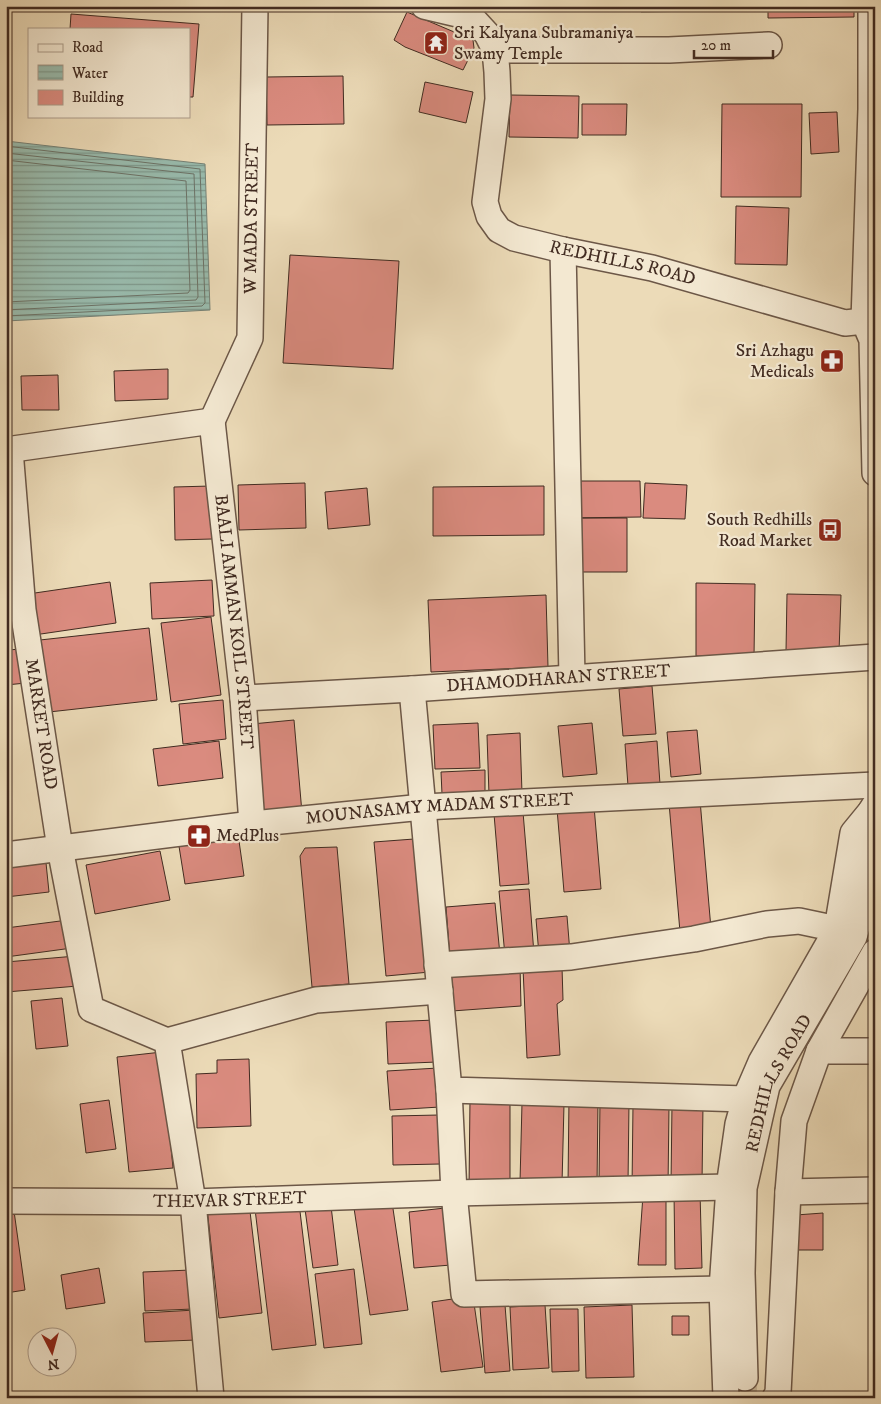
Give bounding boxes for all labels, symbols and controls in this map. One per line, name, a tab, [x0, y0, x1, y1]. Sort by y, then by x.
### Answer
place label: Sri Kalyana Subramaniya Swamy Temple	[454, 22, 634, 65]
legend	[28, 28, 190, 118]
scale bar	[694, 28, 772, 60]
temple icon: Sri Kalyana Subramaniya Swamy Temple	[423, 30, 449, 56]
text: 20 m	[701, 36, 731, 55]
text: Road	[72, 38, 104, 57]
text: Water	[71, 64, 108, 83]
text: Building	[72, 88, 124, 107]
street label: W MADA STREET	[240, 142, 264, 295]
street label: REDHILLS ROAD	[547, 236, 698, 291]
place label: Sri Azhagu Medicals	[736, 340, 814, 383]
pharmacy icon: Sri Azhagu Medicals	[819, 348, 845, 374]
street label: BAALI AMMAN KOIL STREET	[209, 493, 258, 750]
place label: South Redhills Road Market	[707, 509, 812, 552]
bus stop icon: South Redhills Road Market	[817, 517, 843, 543]
street label: MARKET ROAD	[20, 657, 62, 791]
street label: DHAMODHARAN STREET	[446, 660, 672, 698]
street label: MOUNASAMY MADAM STREET	[304, 789, 574, 830]
pharmacy icon: MedPlus	[186, 823, 212, 849]
place label: MedPlus	[216, 825, 279, 847]
street label: REDHILLS ROAD	[741, 1011, 817, 1155]
street label: THEVAR STREET	[153, 1187, 308, 1213]
north arrow	[28, 1326, 78, 1376]
text: N	[46, 1354, 60, 1374]

